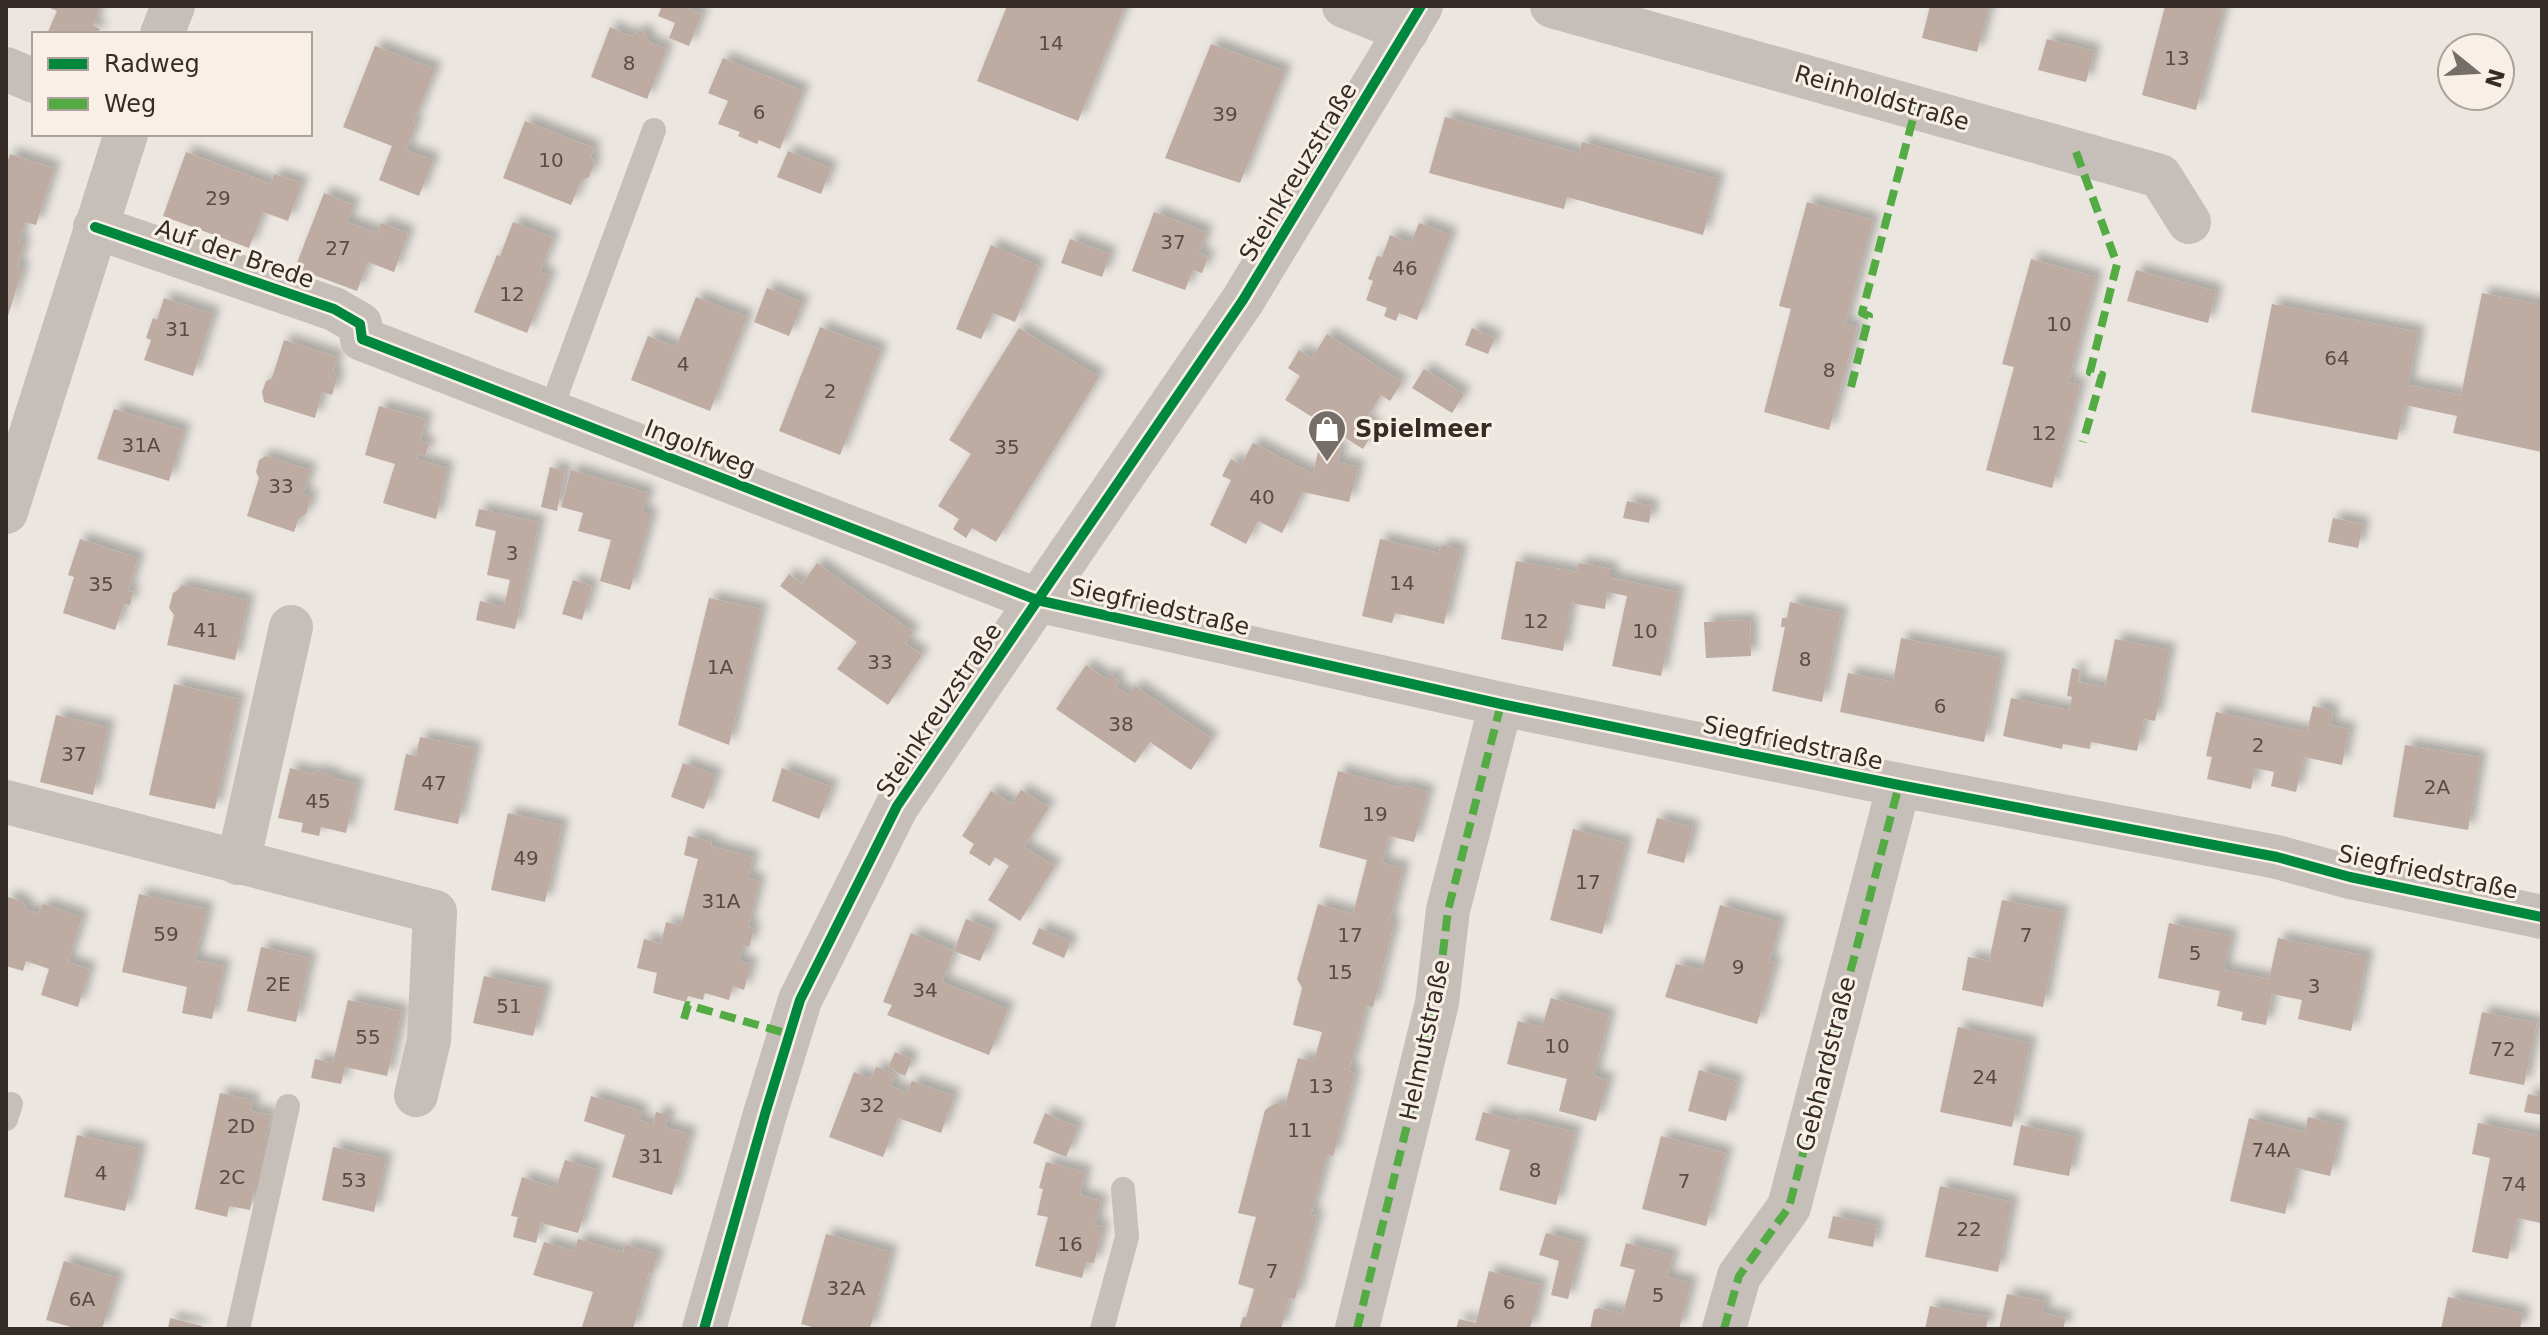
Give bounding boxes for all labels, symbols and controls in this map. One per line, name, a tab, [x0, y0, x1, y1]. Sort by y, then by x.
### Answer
house number: 14	[1038, 31, 1064, 55]
legend	[32, 32, 312, 136]
north arrow	[2436, 32, 2516, 112]
house number: 13	[2164, 46, 2190, 70]
text: Radweg	[104, 50, 200, 78]
house number: 8	[623, 51, 635, 75]
street label: Reinholdstraße	[1791, 60, 1973, 136]
text: N	[2480, 65, 2509, 91]
street label: Steinkreuzstraße	[1234, 78, 1362, 266]
text: Weg	[104, 90, 156, 118]
house number: 6	[753, 100, 765, 124]
house number: 39	[1212, 102, 1238, 126]
house number: 10	[538, 148, 564, 172]
house number: 29	[205, 186, 231, 210]
street label: Auf der Brede	[152, 214, 318, 294]
house number: 37	[1160, 230, 1186, 254]
house number: 27	[325, 236, 351, 260]
house number: 46	[1392, 256, 1418, 280]
house number: 12	[499, 282, 525, 306]
house number: 10	[2046, 312, 2072, 336]
house number: 31	[165, 317, 191, 341]
house number: 64	[2324, 346, 2350, 370]
house number: 4	[677, 352, 689, 376]
house number: 8	[1823, 358, 1835, 382]
house number: 2	[824, 379, 836, 403]
shop icon: Spielmeer	[1306, 408, 1348, 463]
street label: Ingolfweg	[641, 414, 759, 482]
place label: Spielmeer	[1355, 415, 1492, 443]
house number: 12	[2031, 421, 2057, 445]
house number: 31A	[121, 433, 161, 457]
house number: 35	[994, 435, 1020, 459]
house number: 33	[268, 474, 294, 498]
house number: 40	[1249, 485, 1275, 509]
house number: 3	[506, 541, 518, 565]
house number: 14	[1389, 571, 1415, 595]
house number: 35	[88, 572, 114, 596]
street label: Siegfriedstraße	[1068, 573, 1252, 641]
house number: 12	[1523, 609, 1549, 633]
house number: 41	[193, 618, 219, 642]
street label: Steinkreuzstraße	[870, 618, 1008, 802]
house number: 10	[1632, 619, 1658, 643]
house number: 8	[1799, 647, 1811, 671]
house number: 33	[867, 650, 893, 674]
house number: 1A	[707, 655, 734, 679]
house number: 6	[1934, 694, 1946, 718]
street label: Siegfriedstraße	[1700, 710, 1886, 776]
house number: 38	[1108, 712, 1134, 736]
house number: 2	[2252, 733, 2264, 757]
house number: 37	[61, 742, 87, 766]
house number: 47	[421, 771, 447, 795]
house number: 2A	[2424, 775, 2451, 799]
house number: 45	[305, 789, 331, 813]
house number: 19	[1362, 802, 1388, 826]
street label: Siegfriedstraße	[2335, 839, 2521, 905]
house number: 49	[513, 846, 539, 870]
house number: 17	[1575, 870, 1601, 894]
house number: 31A	[701, 889, 741, 913]
house number: 59	[153, 922, 179, 946]
house number: 17	[1337, 923, 1363, 947]
house number: 7	[2020, 923, 2032, 947]
house number: 5	[2189, 941, 2201, 965]
house number: 9	[1732, 955, 1744, 979]
street label: Helmutstraße	[1394, 957, 1456, 1123]
house number: 15	[1327, 960, 1353, 984]
house number: 2E	[265, 972, 291, 996]
street label: Gebhardstraße	[1791, 973, 1861, 1155]
house number: 3	[2308, 974, 2320, 998]
house number: 34	[912, 978, 938, 1002]
house number: 51	[496, 994, 522, 1018]
house number: 55	[355, 1025, 381, 1049]
house number: 10	[1544, 1034, 1570, 1058]
house number: 72	[2490, 1037, 2516, 1061]
house number: 24	[1972, 1065, 1998, 1089]
house number: 13	[1308, 1074, 1334, 1098]
house number: 32	[859, 1093, 885, 1117]
house number: 2D	[227, 1114, 255, 1138]
house number: 11	[1287, 1118, 1313, 1142]
house number: 74A	[2251, 1138, 2291, 1162]
house number: 31	[638, 1144, 664, 1168]
house number: 8	[1529, 1158, 1541, 1182]
house number: 4	[95, 1161, 107, 1185]
house number: 2C	[219, 1165, 245, 1189]
house number: 53	[341, 1168, 367, 1192]
house number: 7	[1678, 1169, 1690, 1193]
house number: 74	[2501, 1172, 2527, 1196]
house number: 22	[1956, 1217, 1982, 1241]
house number: 16	[1057, 1232, 1083, 1256]
house number: 7	[1266, 1259, 1278, 1283]
house number: 32A	[826, 1276, 866, 1300]
house number: 5	[1652, 1283, 1664, 1307]
house number: 6A	[69, 1287, 96, 1311]
house number: 6	[1503, 1290, 1515, 1314]

